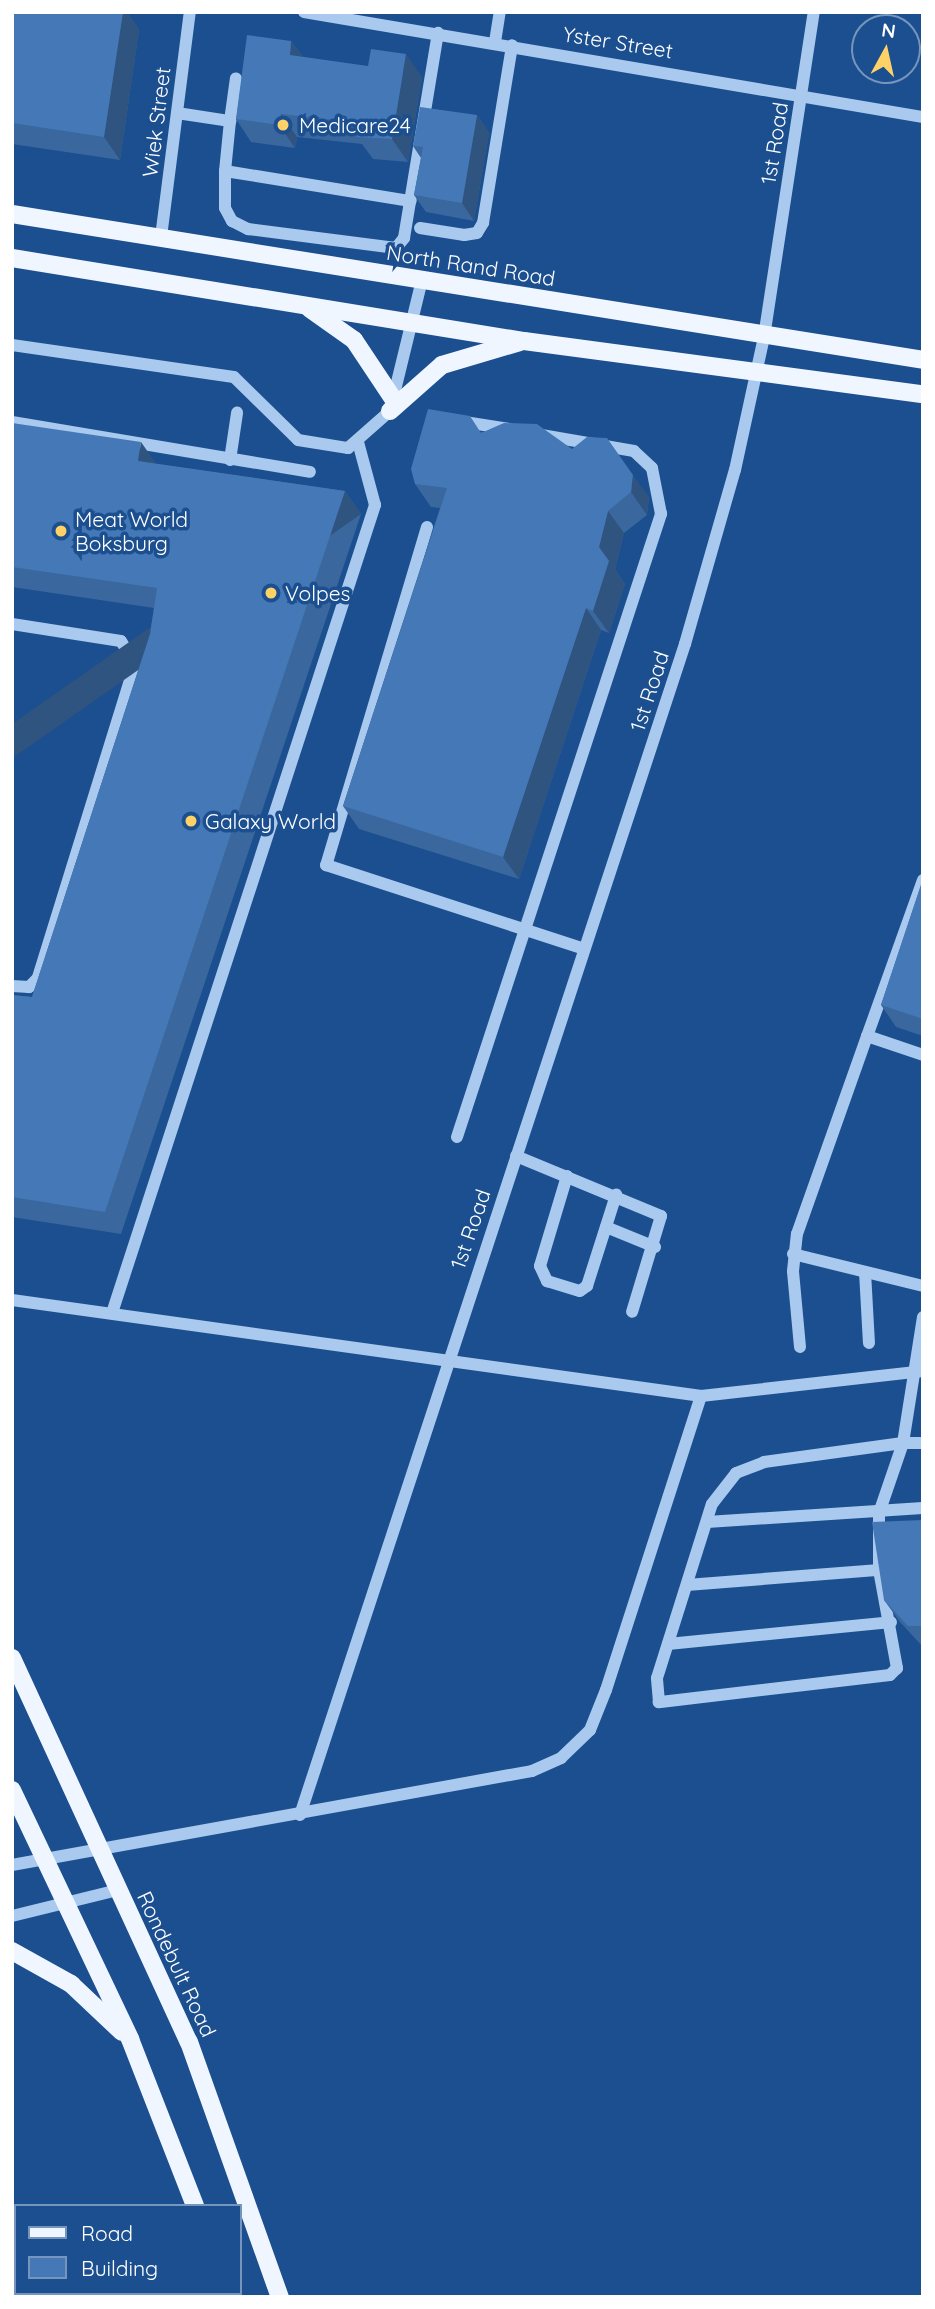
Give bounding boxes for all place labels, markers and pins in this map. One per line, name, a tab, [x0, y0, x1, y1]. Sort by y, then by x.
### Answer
place label: Medicare24	[299, 112, 411, 138]
marker: Medicare24	[273, 115, 293, 135]
place label: Meat World Boksburg	[75, 506, 188, 556]
marker: Meat World Boksburg	[53, 523, 69, 539]
place label: Volpes	[285, 580, 350, 606]
marker: Volpes	[263, 585, 279, 601]
place label: Galaxy World	[205, 808, 336, 834]
marker: Galaxy World	[183, 813, 199, 829]

